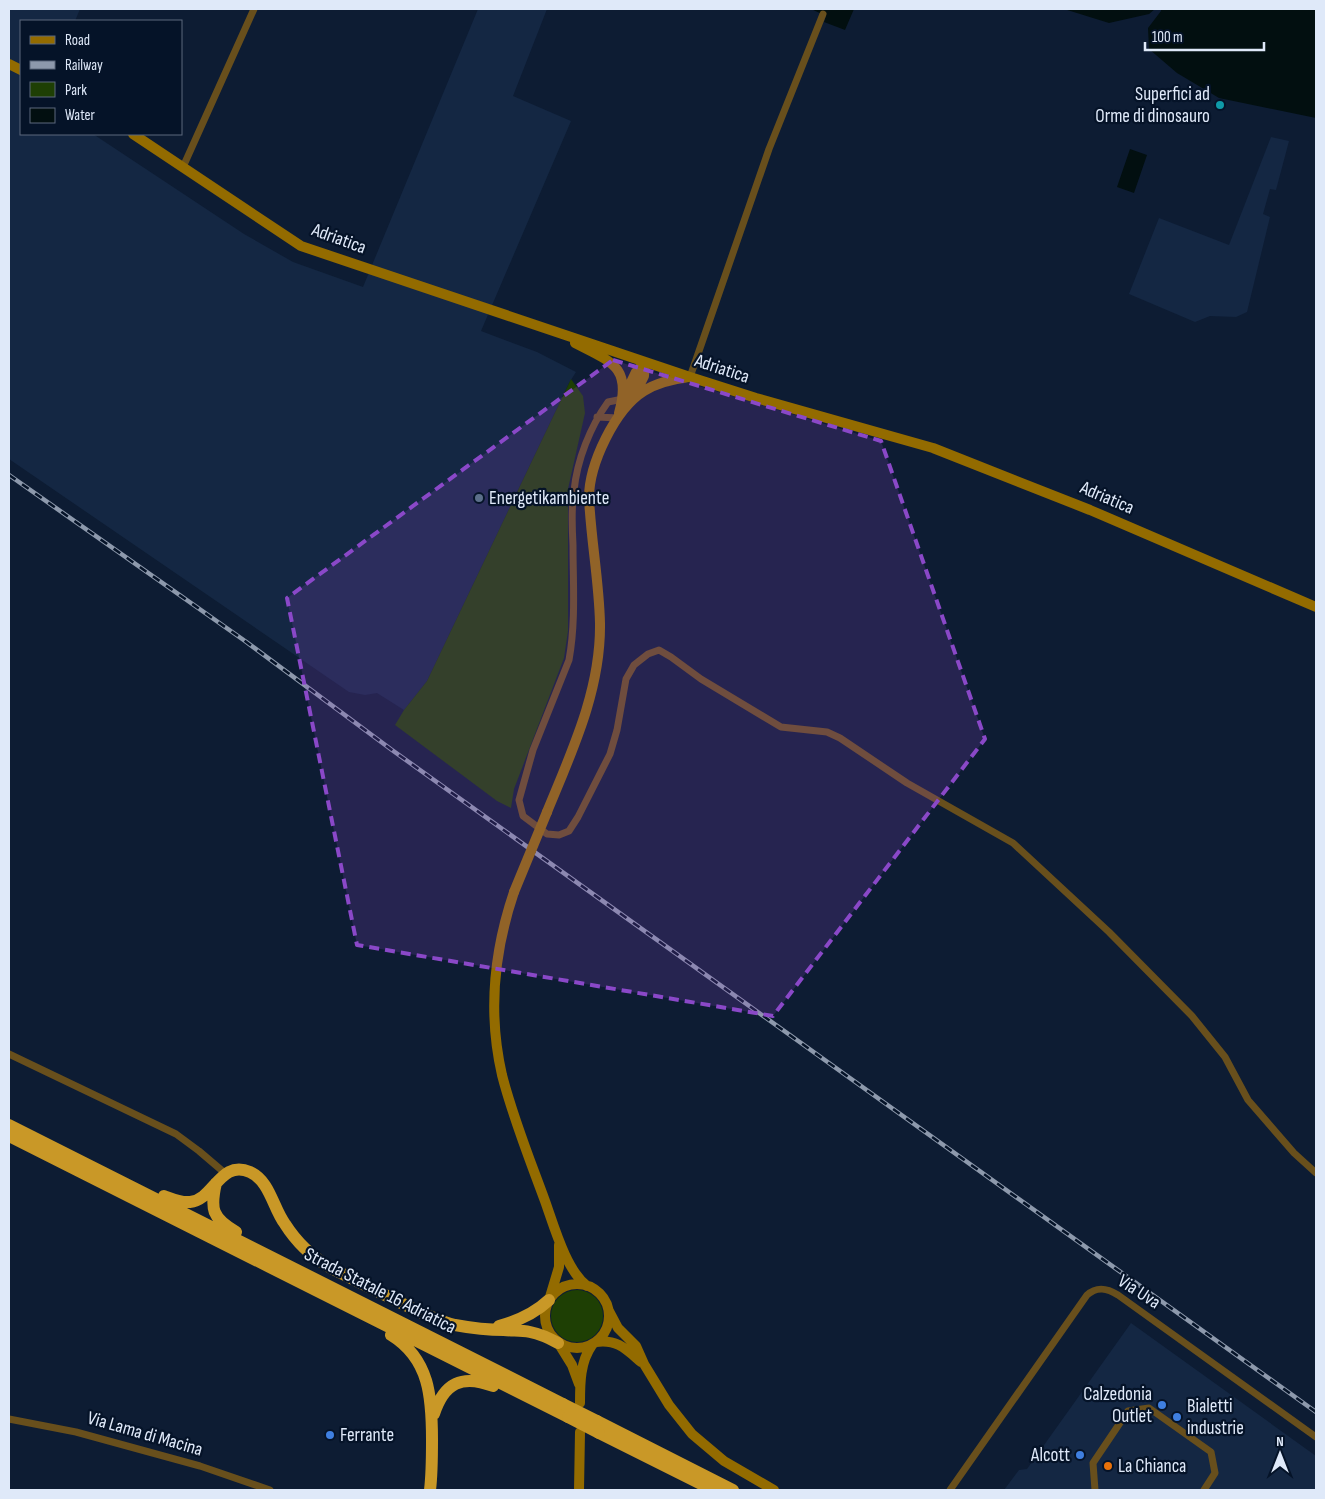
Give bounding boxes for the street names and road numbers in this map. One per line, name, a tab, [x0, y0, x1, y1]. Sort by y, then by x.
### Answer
street label: Adriatica	[308, 218, 369, 259]
street label: Adriatica	[691, 349, 752, 389]
street label: Adriatica	[1076, 476, 1137, 520]
street label: Strada Statale 16 Adriatica	[300, 1243, 460, 1339]
street label: Via Uva	[1113, 1270, 1165, 1314]
street label: Via Lama di Macina	[85, 1407, 205, 1461]

